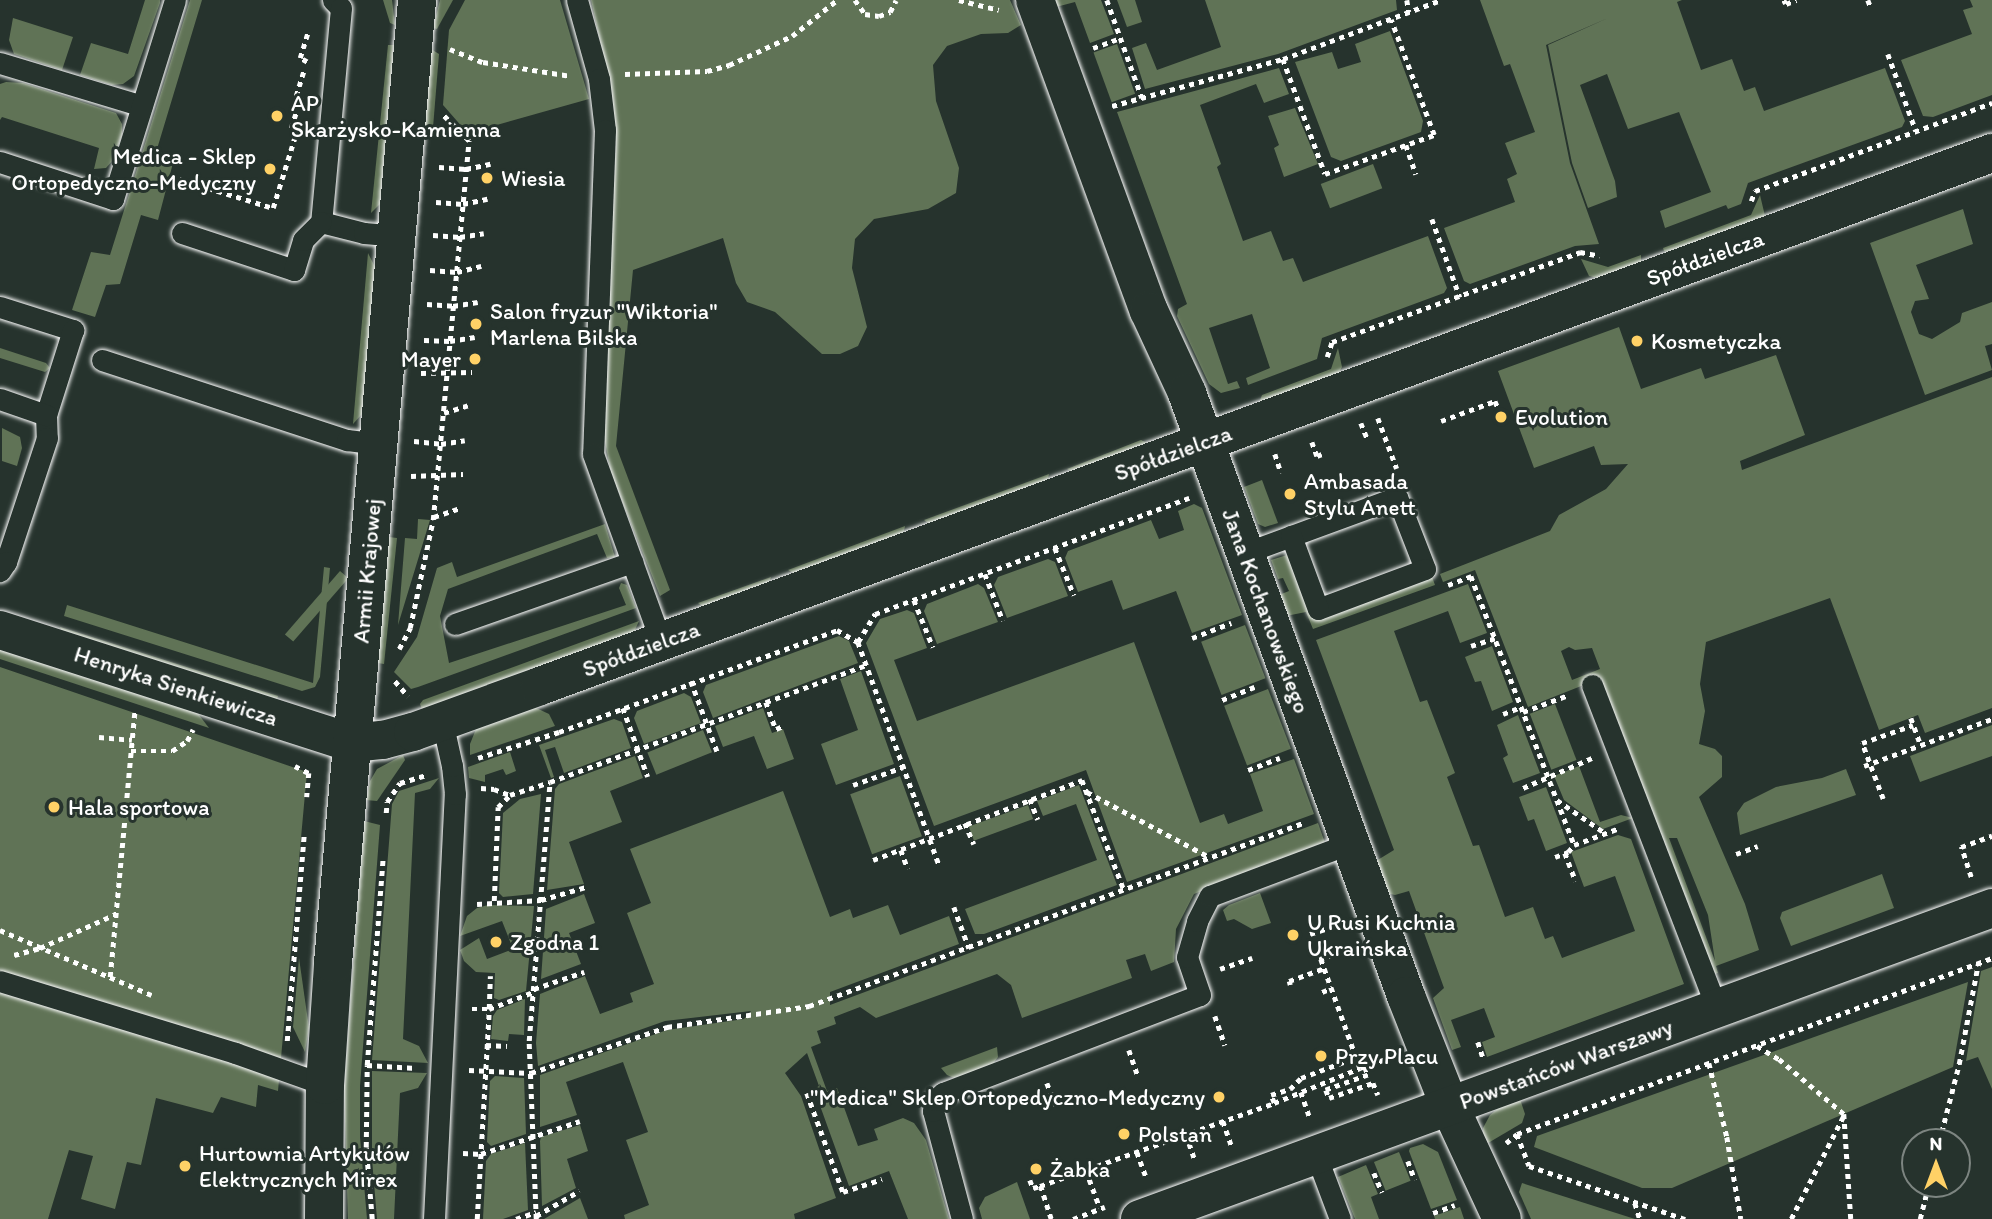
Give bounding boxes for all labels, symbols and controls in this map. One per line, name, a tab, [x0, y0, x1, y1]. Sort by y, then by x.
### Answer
place label: AP Skarżysko-Kamienna	[291, 89, 501, 143]
marker: AP Skarżysko-Kamienna	[269, 108, 285, 124]
place label: Medica - Sklep Ortopedyczno-Medyczny	[11, 142, 256, 196]
marker: Medica - Sklep Ortopedyczno-Medyczny	[262, 161, 278, 177]
place label: Wiesia	[501, 164, 566, 192]
marker: Wiesia	[479, 170, 495, 186]
street label: Spółdzielcza	[1643, 224, 1767, 292]
place label: Salon fryzur "Wiktoria" Marlena Bilska	[490, 297, 717, 351]
marker: Salon fryzur "Wiktoria" Marlena Bilska	[468, 316, 484, 332]
place label: Kosmetyczka	[1651, 327, 1781, 355]
marker: Kosmetyczka	[1629, 333, 1645, 349]
place label: Mayer	[401, 345, 461, 373]
marker: Mayer	[467, 351, 483, 367]
place label: Evolution	[1515, 403, 1608, 431]
marker: Evolution	[1493, 409, 1509, 425]
street label: Spółdzielcza	[1111, 419, 1235, 487]
place label: Ambasada Stylu Anett	[1304, 467, 1416, 521]
marker: Ambasada Stylu Anett	[1282, 486, 1298, 502]
street label: Armii Krajowej	[347, 498, 387, 644]
street label: Jana Kochanowskiego	[1216, 505, 1316, 717]
street label: Spółdzielcza	[579, 615, 703, 683]
street label: Henryka Sienkiewicza	[70, 640, 282, 732]
place label: Hala sportowa	[68, 793, 209, 821]
marker: Hala sportowa	[46, 799, 62, 815]
place label: U Rusi Kuchnia Ukraińska	[1307, 908, 1456, 962]
marker: U Rusi Kuchnia Ukraińska	[1285, 927, 1301, 943]
place label: Zgodna 1	[510, 928, 599, 956]
marker: Zgodna 1	[488, 934, 504, 950]
street label: Powstańców Warszawy	[1456, 1013, 1676, 1115]
place label: Przy Placu	[1335, 1042, 1438, 1070]
marker: Przy Placu	[1313, 1048, 1329, 1064]
place label: "Medica" Sklep Ortopedyczno-Medyczny	[809, 1083, 1205, 1111]
marker: "Medica" Sklep Ortopedyczno-Medyczny	[1211, 1089, 1227, 1105]
place label: Polstan	[1138, 1120, 1212, 1148]
marker: Polstan	[1116, 1126, 1132, 1142]
north arrow	[1901, 1128, 1971, 1198]
text: N	[1930, 1132, 1942, 1155]
place label: Hurtownia Artykułów Elektrycznych Mirex	[199, 1139, 411, 1193]
place label: Żabka	[1050, 1155, 1110, 1183]
marker: Hurtownia Artykułów Elektrycznych Mirex	[177, 1158, 193, 1174]
marker: Żabka	[1028, 1161, 1044, 1177]

